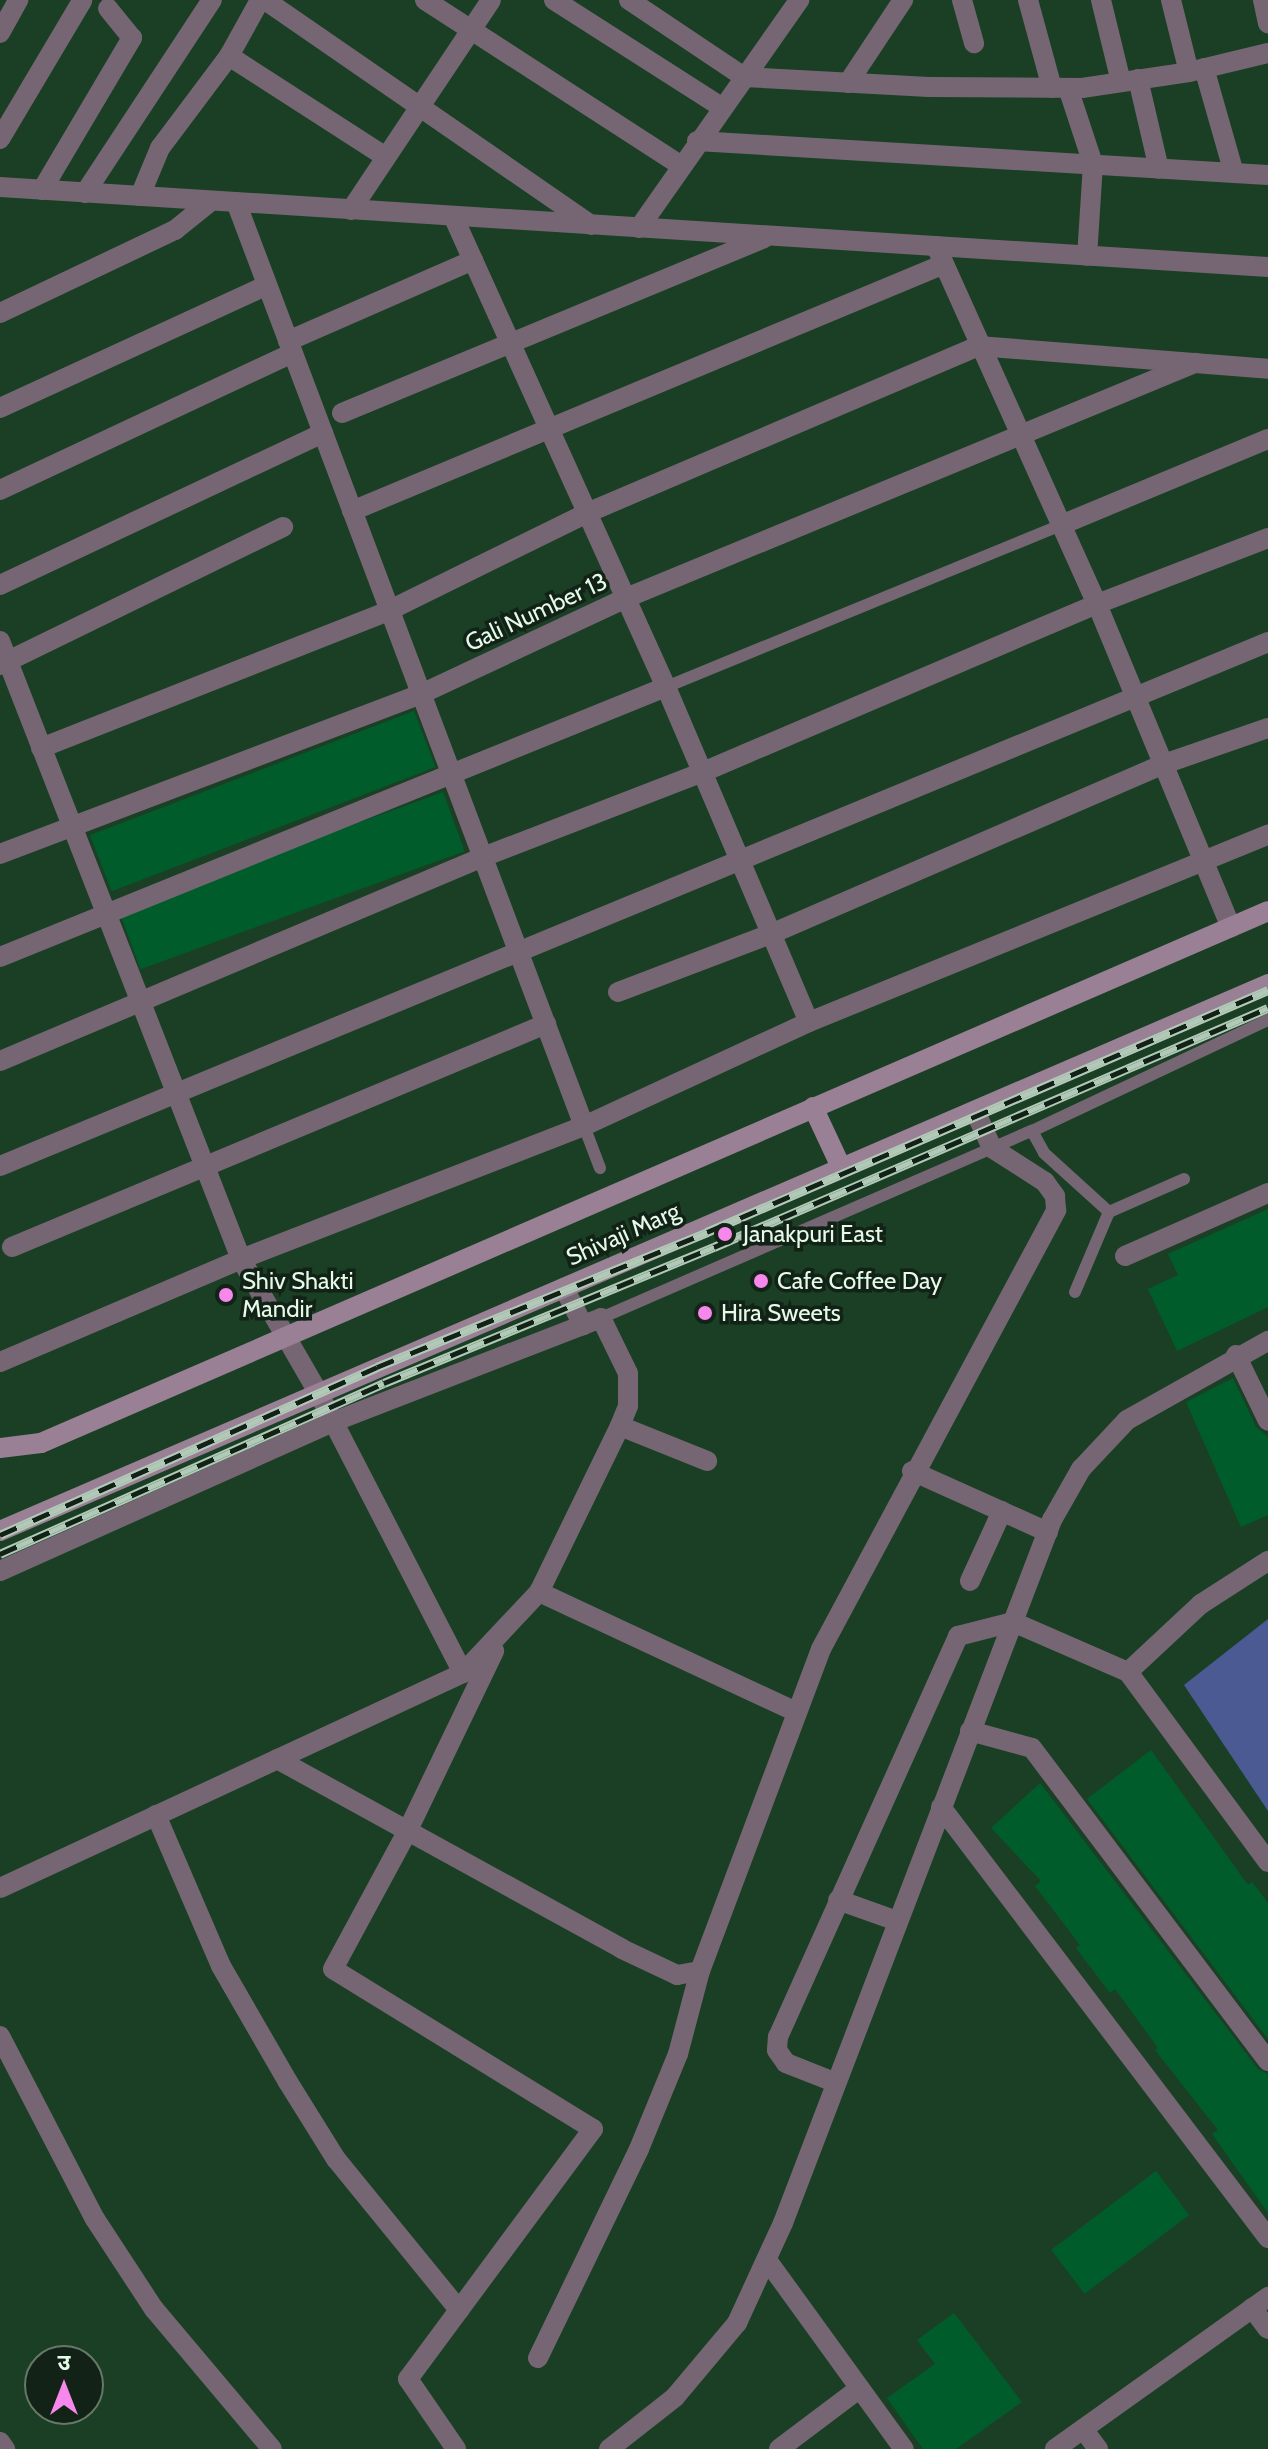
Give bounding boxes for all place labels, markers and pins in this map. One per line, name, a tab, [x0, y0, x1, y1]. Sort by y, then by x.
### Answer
place label: Janakpuri East	[743, 1220, 883, 1248]
marker: Janakpuri East	[714, 1223, 736, 1245]
place label: Shiv Shakti Mandir	[242, 1267, 354, 1323]
place label: Cafe Coffee Day	[777, 1267, 942, 1295]
marker: Cafe Coffee Day	[752, 1272, 770, 1290]
marker: Shiv Shakti Mandir	[217, 1286, 235, 1304]
place label: Hira Sweets	[721, 1299, 841, 1327]
marker: Hira Sweets	[696, 1304, 714, 1322]

